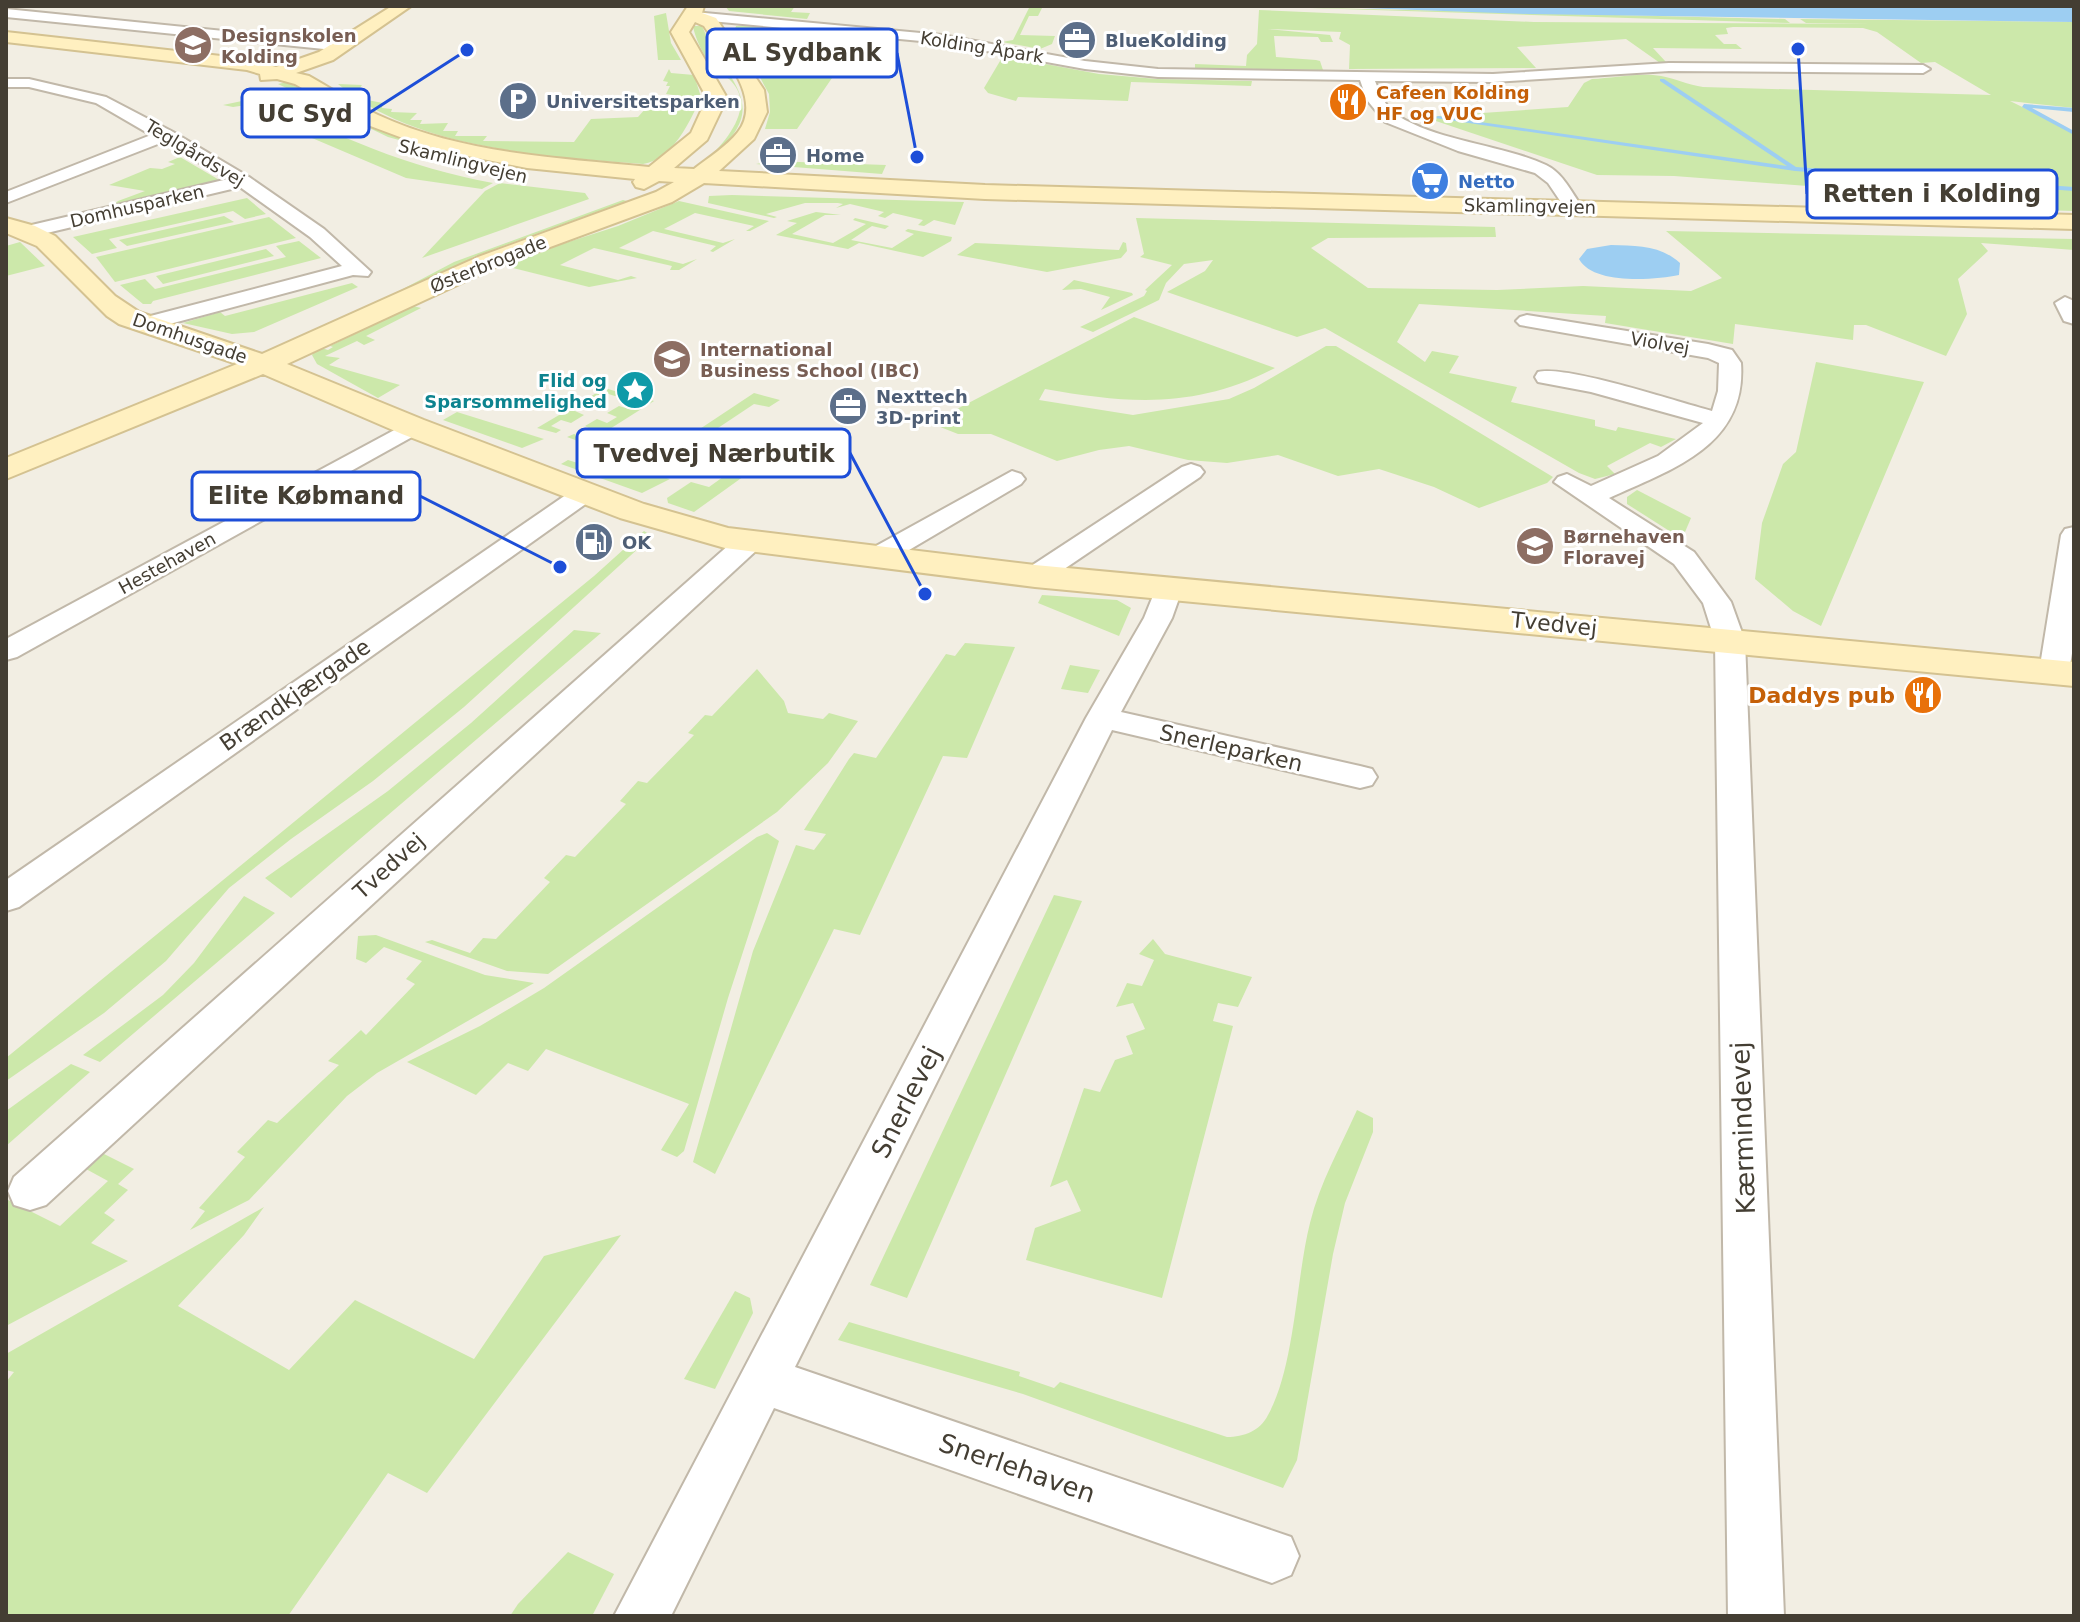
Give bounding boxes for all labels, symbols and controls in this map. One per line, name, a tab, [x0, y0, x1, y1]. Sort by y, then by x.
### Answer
office icon: BlueKolding	[1056, 19, 1098, 61]
school or university icon: Designskolen Kolding	[172, 24, 214, 66]
place label: Designskolen Kolding	[221, 25, 357, 67]
street label: Kolding Åpark	[919, 27, 1046, 67]
callout: AL Sydbank	[707, 29, 897, 77]
place label: BlueKolding	[1105, 30, 1227, 51]
text: AL Sydbank	[723, 39, 882, 67]
parking icon: Universitetsparken	[497, 80, 539, 122]
restaurant icon: Cafeen Kolding HF og VUC	[1327, 81, 1369, 123]
place label: Cafeen Kolding HF og VUC	[1376, 82, 1530, 124]
callout: UC Syd	[242, 89, 369, 137]
place label: Universitetsparken	[546, 91, 740, 112]
text: UC Syd	[257, 100, 353, 128]
street label: Teglgårdsvej	[141, 115, 249, 191]
office icon: Home	[757, 134, 799, 176]
street label: Skamlingvejen	[396, 135, 530, 187]
place label: Home	[806, 145, 864, 166]
supermarket icon: Netto	[1409, 160, 1451, 202]
callout: Retten i Kolding	[1807, 170, 2057, 218]
place label: Netto	[1458, 171, 1515, 192]
street label: Domhusparken	[68, 180, 206, 232]
text: Retten i Kolding	[1823, 180, 2041, 208]
street label: Skamlingvejen	[1464, 194, 1596, 218]
street label: Østerbrogade	[427, 231, 549, 297]
street label: Domhusgade	[130, 309, 250, 367]
street label: Violvej	[1629, 327, 1691, 359]
school or university icon: International Business School (IBC)	[651, 338, 693, 380]
place label: International Business School (IBC)	[700, 339, 920, 381]
place icon: Flid og Sparsommelighed	[614, 369, 656, 411]
place label: Flid og Sparsommelighed	[424, 370, 607, 412]
office icon: Nexttech 3D-print	[827, 385, 869, 427]
place label: Nexttech 3D-print	[876, 386, 968, 428]
callout: Tvedvej Nærbutik	[577, 429, 850, 477]
text: Tvedvej Nærbutik	[594, 440, 836, 468]
callout: Elite Købmand	[192, 472, 420, 520]
text: Elite Købmand	[208, 482, 404, 510]
fuel station icon: OK	[573, 521, 615, 563]
school or university icon: Børnehaven Floravej	[1514, 525, 1556, 567]
place label: Børnehaven Floravej	[1563, 526, 1685, 568]
street label: Hestehaven	[115, 528, 219, 598]
place label: OK	[622, 532, 652, 553]
street label: Tvedvej	[1509, 607, 1598, 641]
street label: Brændkjærgade	[215, 634, 375, 756]
restaurant icon: Daddys pub	[1902, 674, 1944, 716]
place label: Daddys pub	[1748, 683, 1895, 708]
street label: Snerleparken	[1157, 719, 1305, 777]
street label: Tvedvej	[348, 828, 430, 905]
street label: Snerlevej	[865, 1041, 947, 1163]
street label: Kærmindevej	[1725, 1041, 1761, 1215]
street label: Snerlehaven	[935, 1427, 1099, 1509]

